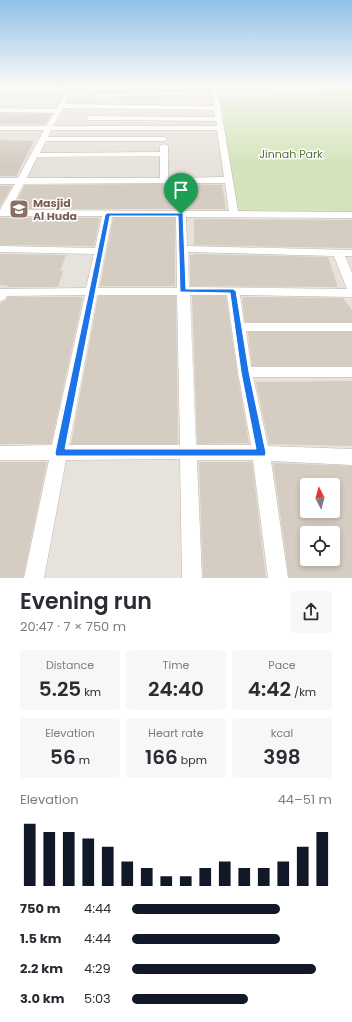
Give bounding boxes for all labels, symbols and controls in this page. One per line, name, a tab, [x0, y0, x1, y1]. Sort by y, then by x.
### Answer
park label: Jinnah Park	[259, 146, 323, 162]
pin	[164, 173, 198, 214]
icon: arrive	[170, 179, 192, 201]
place label: Masjid Al Huda	[33, 195, 77, 224]
school or university icon: Masjid Al Huda	[8, 198, 30, 220]
north arrow	[300, 478, 340, 518]
map controls	[300, 478, 340, 566]
button: locate	[300, 526, 340, 566]
text: Evening run	[20, 586, 152, 617]
button: share	[290, 591, 332, 633]
text: 20:47 · 7 × 750 m	[20, 617, 126, 636]
text: Distance	[46, 657, 94, 673]
text: Time	[163, 657, 189, 673]
text: Pace	[268, 657, 296, 673]
text: 5.25	[39, 675, 81, 703]
text: 24:40	[148, 675, 204, 703]
text: 4:42	[248, 675, 291, 703]
text: km	[81, 684, 101, 700]
text: /km	[291, 684, 316, 700]
text: Elevation	[45, 725, 95, 741]
text: Heart rate	[148, 725, 204, 741]
text: kcal	[271, 725, 293, 741]
text: 56	[50, 743, 76, 771]
text: 166	[145, 743, 178, 771]
text: 398	[263, 743, 301, 771]
text: m	[76, 752, 90, 768]
text: bpm	[178, 752, 207, 768]
text: Elevation	[20, 790, 79, 809]
text: 44–51 m	[278, 790, 332, 809]
text: 750 m	[20, 899, 60, 918]
text: 4:44	[84, 899, 111, 918]
text: 1.5 km	[20, 929, 62, 948]
text: 4:44	[84, 929, 111, 948]
text: 2.2 km	[20, 959, 63, 978]
text: 4:29	[84, 959, 111, 978]
text: 3.0 km	[20, 989, 65, 1008]
text: 5:03	[84, 989, 111, 1008]

